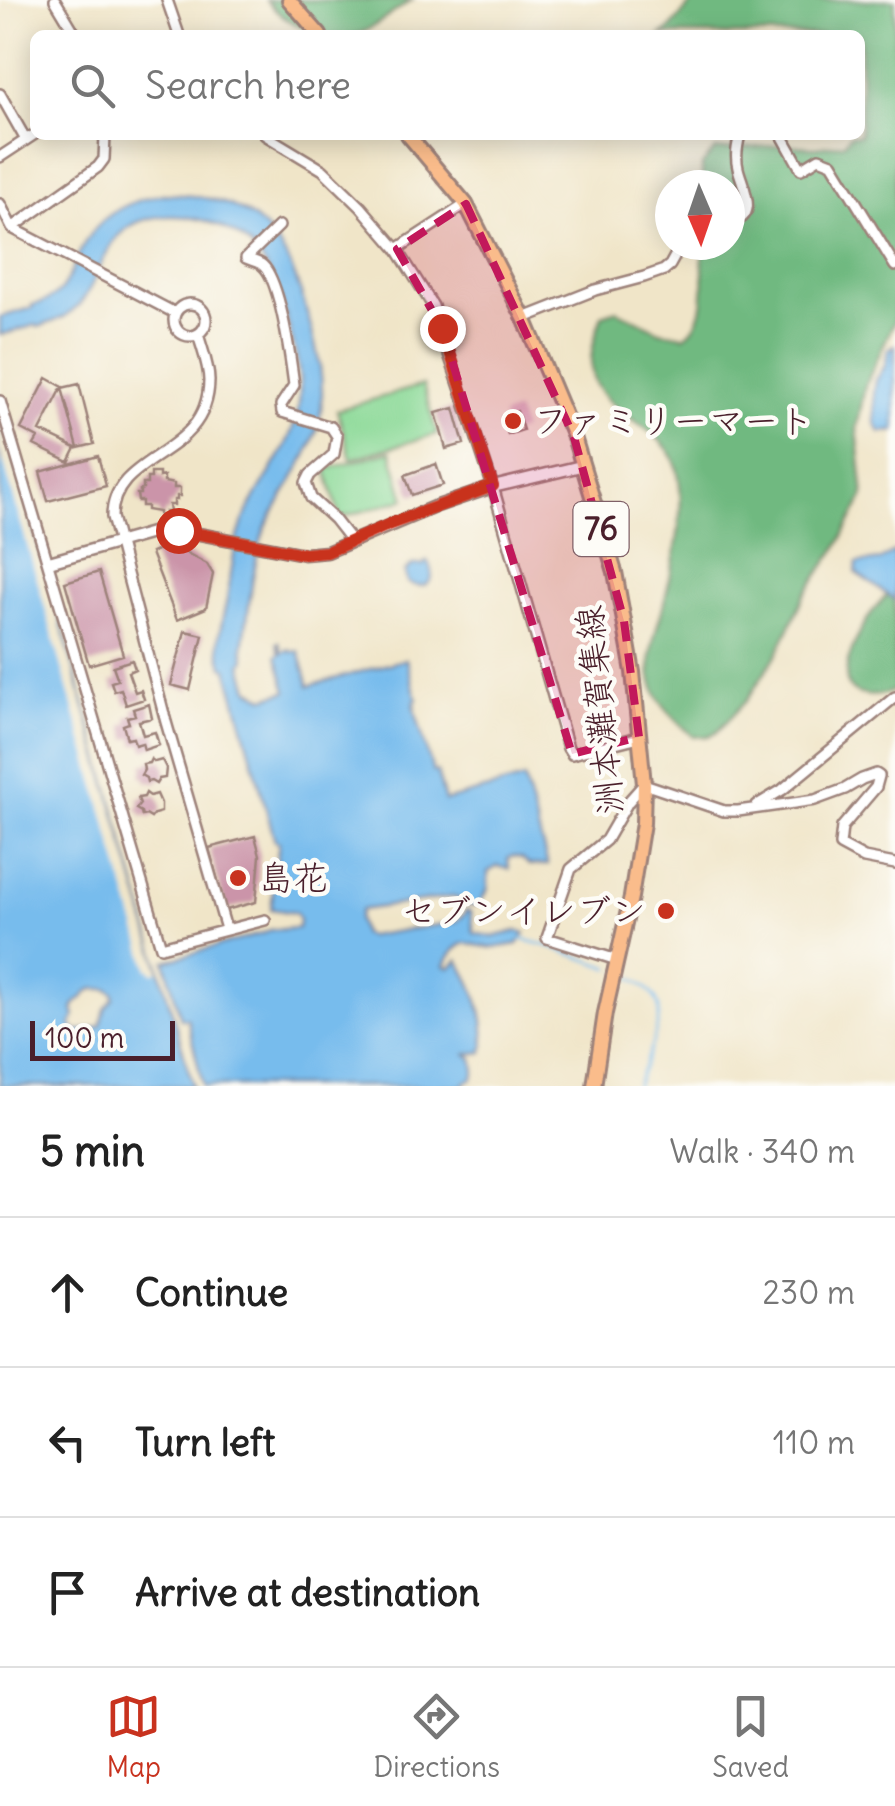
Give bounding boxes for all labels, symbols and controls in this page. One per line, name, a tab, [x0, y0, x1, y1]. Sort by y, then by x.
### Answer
search box	[30, 30, 865, 140]
icon: search	[65, 58, 120, 113]
text: Search here	[145, 62, 351, 109]
north arrow	[655, 170, 745, 260]
route end	[420, 306, 466, 352]
place label: ファミリーマート	[533, 398, 814, 442]
marker: ファミリーマート	[502, 410, 524, 432]
road number: 76	[574, 502, 628, 556]
route start	[156, 508, 202, 554]
street label: 洲本灘賀集線	[566, 603, 632, 817]
place label: 島花	[258, 855, 328, 899]
marker: 島花	[227, 867, 249, 889]
place label: セブンイレブン	[401, 888, 646, 932]
marker: セブンイレブン	[655, 900, 677, 922]
scale bar	[30, 1016, 175, 1060]
text: 100 m	[45, 1020, 124, 1056]
text: 5 min	[40, 1125, 145, 1177]
text: Walk · 340 m	[669, 1131, 855, 1172]
icon: ahead	[40, 1265, 95, 1320]
text: Continue	[135, 1269, 288, 1316]
text: 230 m	[763, 1272, 855, 1313]
icon: left	[40, 1415, 95, 1470]
text: Turn left	[135, 1419, 275, 1466]
text: 110 m	[773, 1422, 855, 1463]
icon: arrive	[40, 1565, 95, 1620]
text: Arrive at destination	[135, 1569, 480, 1616]
tab: Map	[106, 1689, 161, 1785]
tab: Directions	[373, 1689, 500, 1785]
tab: Saved	[712, 1689, 789, 1785]

